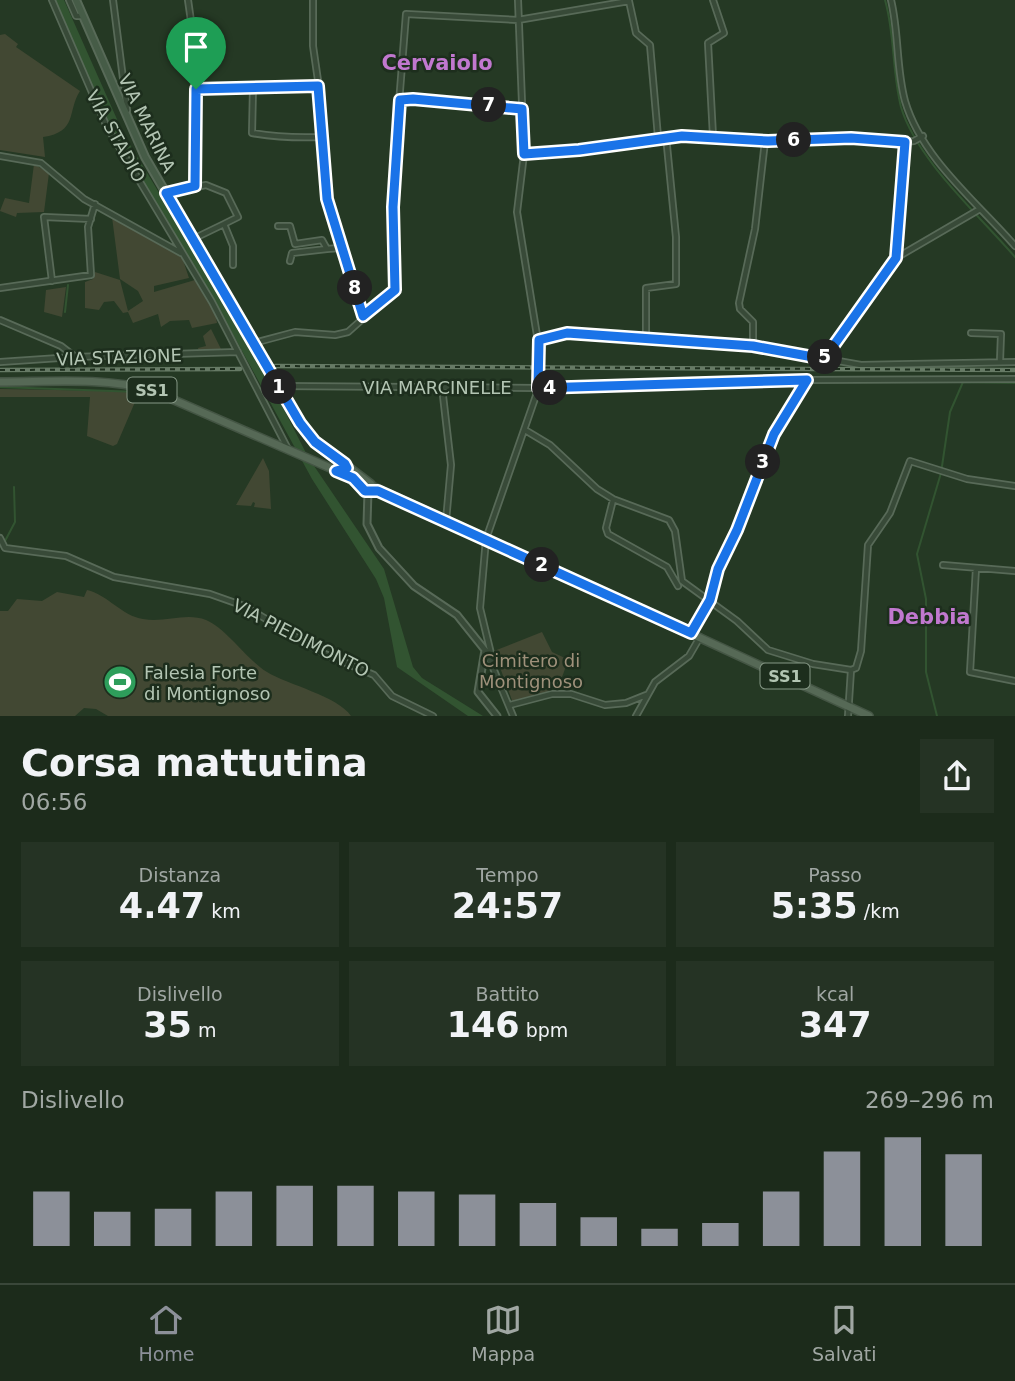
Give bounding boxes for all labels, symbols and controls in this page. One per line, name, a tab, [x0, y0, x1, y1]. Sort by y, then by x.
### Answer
pin	[166, 17, 226, 89]
icon: arrive	[177, 28, 215, 66]
district label: Cervaiolo	[381, 51, 493, 75]
street label: VIA MARINA	[114, 70, 180, 176]
street label: VIA STADIO	[82, 86, 150, 186]
pin: 7	[472, 88, 506, 122]
text: 7	[482, 93, 495, 115]
pin: 6	[776, 122, 812, 158]
text: 6	[787, 128, 800, 150]
pin: 8	[338, 270, 372, 306]
text: 8	[348, 276, 361, 298]
pin: 5	[808, 340, 842, 374]
street label: VIA STAZIONE	[56, 344, 182, 370]
text: 5	[818, 345, 831, 367]
pin: 1	[262, 370, 296, 404]
pin: 4	[532, 370, 568, 406]
text: 1	[272, 375, 285, 397]
text: 4	[543, 376, 556, 398]
street label: VIA MARCINELLE	[362, 377, 512, 398]
road number: SS1	[128, 378, 176, 402]
pin: 3	[746, 444, 780, 480]
text: 3	[756, 450, 769, 472]
pin: 2	[524, 548, 560, 582]
text: 2	[535, 553, 548, 575]
street label: VIA PIEDIMONTO	[229, 594, 373, 682]
district label: Debbia	[887, 605, 971, 629]
park label: Cimitero di Montignoso	[479, 650, 583, 692]
place label: Falesia Forte di Montignoso	[144, 662, 270, 704]
sports icon: Falesia Forte di Montignoso	[101, 663, 139, 701]
road number: SS1	[760, 664, 810, 688]
button: share	[920, 739, 994, 813]
text: Corsa mattutina	[21, 741, 368, 785]
text: 06:56	[21, 789, 87, 815]
text: Distanza	[139, 864, 221, 886]
text: Tempo	[476, 864, 539, 886]
text: Passo	[808, 864, 862, 886]
text: 4.47	[119, 886, 205, 926]
text: 24:57	[452, 886, 563, 926]
text: 5:35	[771, 886, 858, 926]
text: km	[205, 900, 241, 922]
text: /km	[858, 900, 900, 922]
text: Dislivello	[137, 983, 223, 1005]
text: Battito	[476, 983, 539, 1005]
text: kcal	[816, 983, 854, 1005]
text: 35	[143, 1005, 192, 1045]
text: 146	[447, 1005, 520, 1045]
text: 347	[799, 1005, 872, 1045]
text: m	[192, 1019, 216, 1041]
text: bpm	[520, 1019, 568, 1041]
text: Dislivello	[21, 1087, 124, 1113]
text: 269–296 m	[865, 1087, 994, 1113]
tab: Home	[138, 1301, 195, 1365]
tab: Mappa	[471, 1301, 535, 1365]
tab: Salvati	[812, 1301, 877, 1365]

